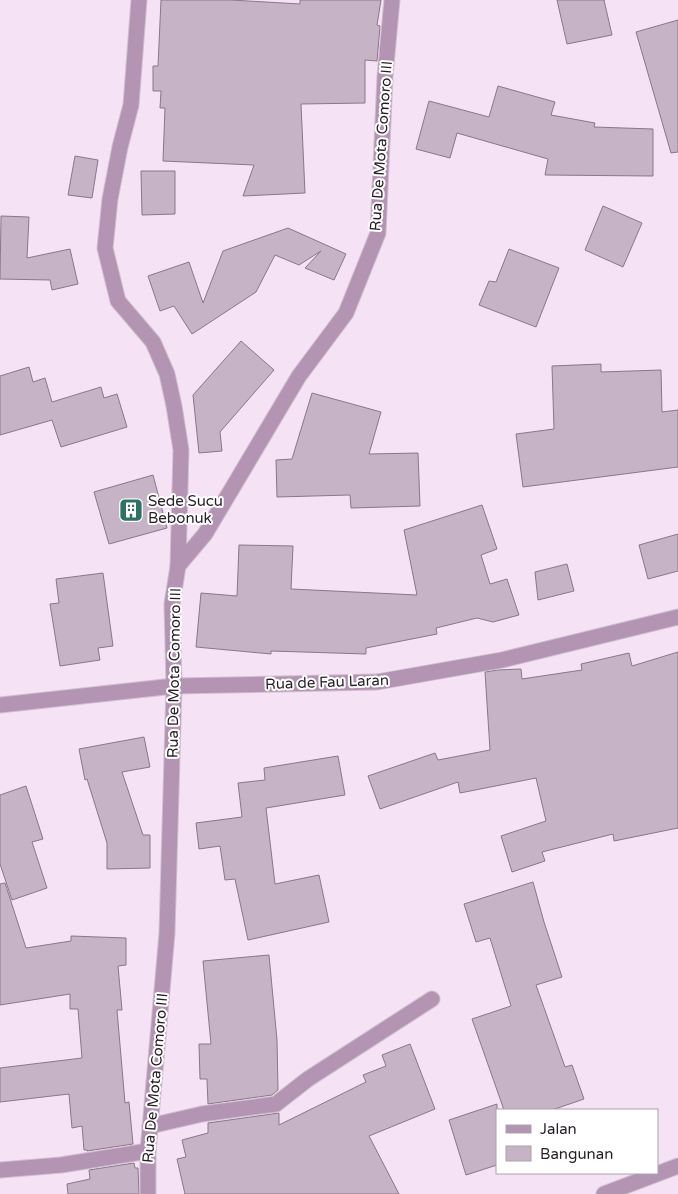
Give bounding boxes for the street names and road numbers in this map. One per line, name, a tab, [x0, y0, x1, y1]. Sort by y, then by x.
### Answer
street label: Rua De Mota Comoro III	[366, 60, 396, 232]
street label: Rua De Mota Comoro III	[164, 588, 184, 758]
street label: Rua de Fau Laran	[265, 671, 389, 693]
street label: Rua De Mota Comoro III	[139, 992, 171, 1164]

